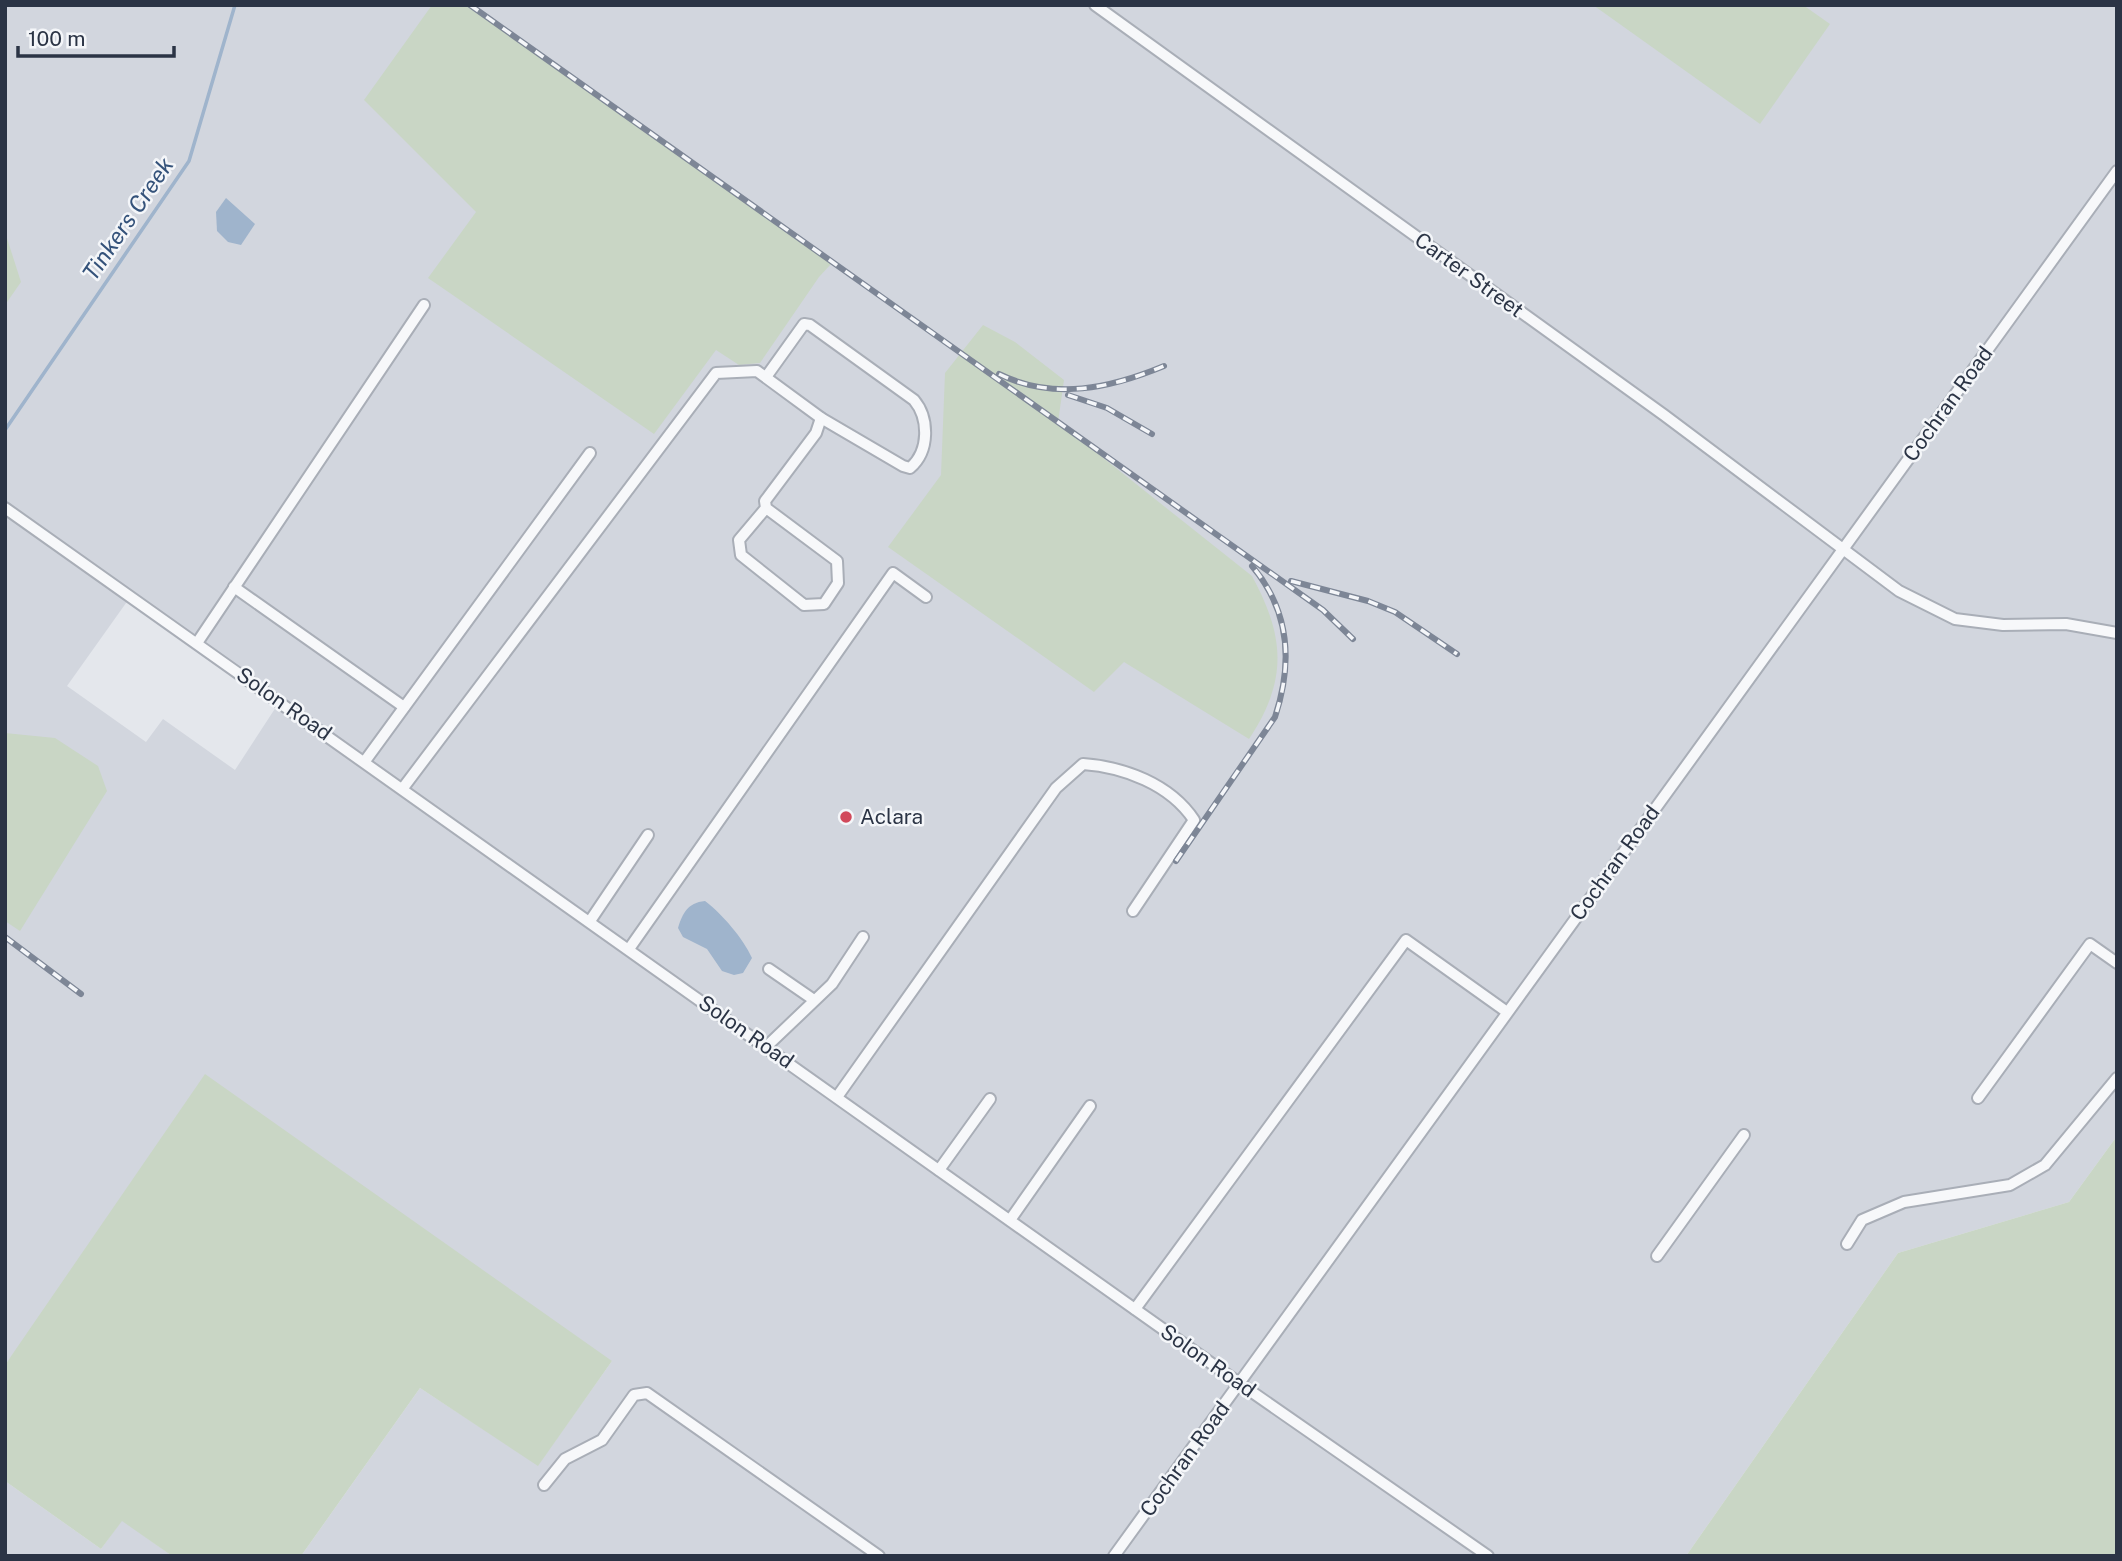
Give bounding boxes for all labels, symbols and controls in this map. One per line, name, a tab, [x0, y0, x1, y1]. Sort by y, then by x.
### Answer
scale bar	[18, 14, 173, 58]
text: 100 m	[28, 26, 85, 51]
water label: Tinkers Creek	[76, 152, 179, 285]
street label: Carter Street	[1410, 227, 1529, 322]
street label: Cochran Road	[1897, 341, 1998, 466]
street label: Solon Road	[232, 662, 337, 746]
street label: Cochran Road	[1564, 800, 1665, 925]
place label: Aclara	[860, 804, 923, 829]
marker: Aclara	[838, 809, 854, 825]
street label: Solon Road	[694, 990, 799, 1074]
street label: Solon Road	[1156, 1319, 1261, 1403]
street label: Cochran Road	[1134, 1396, 1235, 1521]

